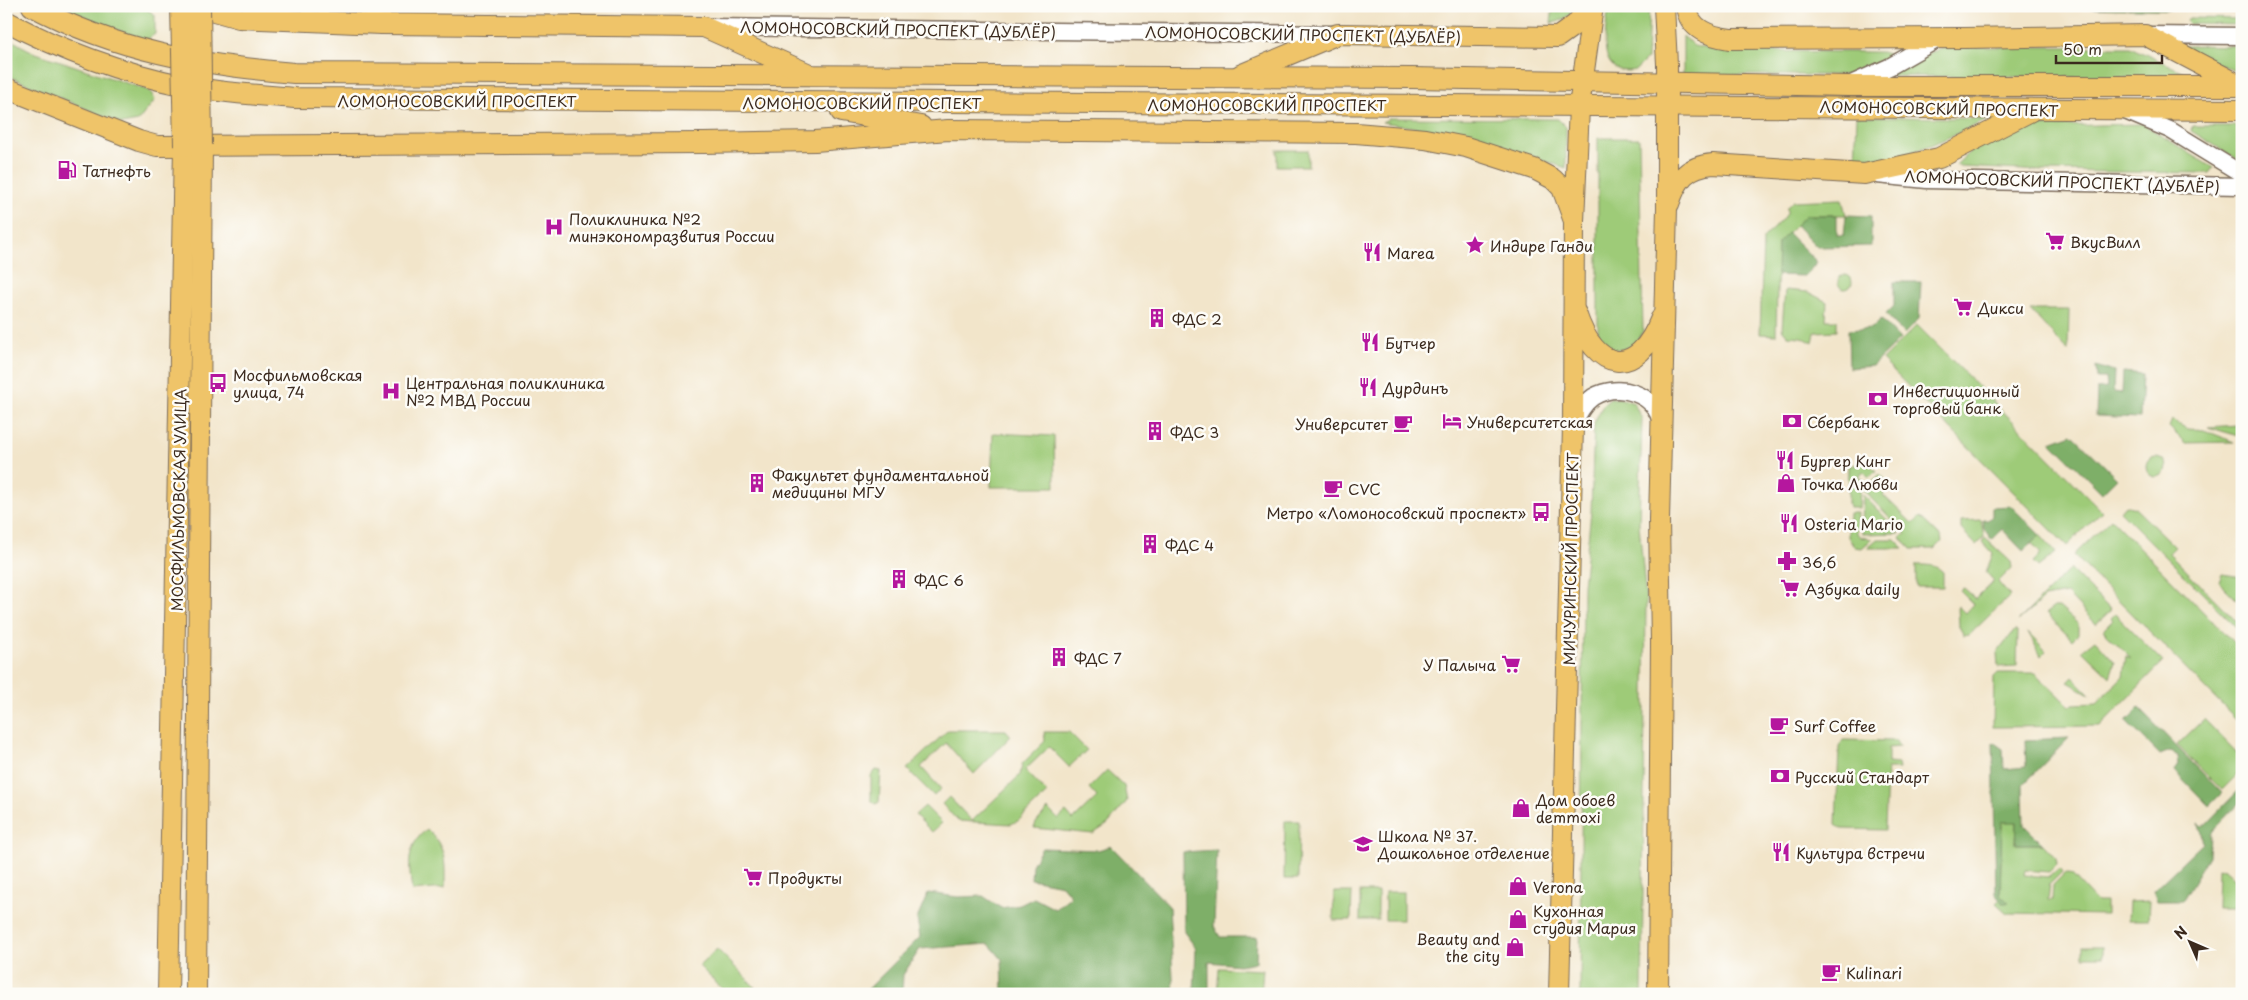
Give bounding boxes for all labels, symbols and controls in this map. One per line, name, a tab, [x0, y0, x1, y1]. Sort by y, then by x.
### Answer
street label: ЛОМОНОСОВСКИЙ ПРОСПЕКТ (ДУБЛЁР)	[740, 15, 1056, 43]
street label: ЛОМОНОСОВСКИЙ ПРОСПЕКТ (ДУБЛЁР)	[1145, 20, 1461, 48]
scale bar	[2056, 32, 2162, 64]
text: 50 m	[2063, 37, 2102, 60]
street label: ЛОМОНОСОВСКИЙ ПРОСПЕКТ	[338, 89, 577, 112]
street label: ЛОМОНОСОВСКИЙ ПРОСПЕКТ	[743, 91, 982, 114]
street label: ЛОМОНОСОВСКИЙ ПРОСПЕКТ	[1148, 93, 1387, 116]
street label: ЛОМОНОСОВСКИЙ ПРОСПЕКТ	[1819, 94, 2059, 122]
fuel station icon: Татнефть	[56, 159, 78, 181]
place label: Татнефть	[82, 159, 151, 182]
street label: ЛОМОНОСОВСКИЙ ПРОСПЕКТ (ДУБЛЁР)	[1904, 164, 2220, 198]
place label: Поликлиника №2 минэкономразвития России	[569, 207, 775, 247]
hospital icon: Поликлиника №2 минэкономразвития России	[543, 216, 565, 238]
supermarket icon: ВкусВилл	[2044, 230, 2066, 252]
place label: ВкусВилл	[2070, 230, 2141, 253]
place icon: Индире Ганди	[1464, 234, 1486, 256]
place label: Индире Ганди	[1490, 234, 1593, 257]
restaurant icon: Marea	[1361, 241, 1383, 263]
place label: Marea	[1387, 241, 1435, 264]
supermarket icon: Дикси	[1952, 296, 1974, 318]
place label: Дикси	[1977, 296, 2024, 319]
building icon: ФДС 2	[1146, 307, 1168, 329]
place label: ФДС 2	[1172, 307, 1222, 330]
restaurant icon: Бутчер	[1359, 331, 1381, 353]
place label: Бутчер	[1385, 331, 1436, 354]
place label: Мосфильмовская улица, 74	[233, 363, 363, 403]
place label: Центральная поликлиника №2 МВД России	[406, 371, 605, 411]
bus stop icon: Мосфильмовская улица, 74	[207, 372, 229, 394]
restaurant icon: Дурдинъ	[1357, 376, 1379, 398]
place label: Дурдинъ	[1382, 376, 1449, 399]
place label: Инвестиционный торговый банк	[1893, 379, 2020, 419]
hospital icon: Центральная поликлиника №2 МВД России	[380, 380, 402, 402]
street label: МОСФИЛЬМОВСКАЯ УЛИЦА	[165, 388, 191, 612]
bank icon: Инвестиционный торговый банк	[1867, 388, 1889, 410]
hotel icon: Университетская	[1441, 410, 1463, 432]
place label: Университетская	[1467, 410, 1593, 433]
bank icon: Сбербанк	[1781, 410, 1803, 432]
place label: Сбербанк	[1807, 410, 1879, 433]
place label: Университет	[1295, 412, 1389, 435]
cafe icon: Университет	[1392, 412, 1414, 434]
building icon: ФДС 3	[1144, 420, 1166, 442]
place label: ФДС 3	[1170, 420, 1219, 443]
restaurant icon: Бургер Кинг	[1774, 449, 1796, 471]
place label: Бургер Кинг	[1800, 449, 1891, 472]
street label: МИЧУРИНСКИЙ ПРОСПЕКТ	[1557, 452, 1583, 666]
place label: Факультет фундаментальной медицины МГУ	[772, 463, 989, 503]
building icon: Факультет фундаментальной медицины МГУ	[746, 472, 768, 494]
shop icon: Точка Любви	[1775, 472, 1797, 494]
place label: Точка Любви	[1801, 472, 1898, 495]
cafe icon: CVC	[1322, 477, 1344, 499]
place label: CVC	[1348, 477, 1381, 500]
place label: Метро «Ломоносовский проспект»	[1266, 501, 1526, 524]
bus stop icon: Метро «Ломоносовский проспект»	[1530, 501, 1552, 523]
restaurant icon: Osteria Mario	[1778, 512, 1800, 534]
place label: Osteria Mario	[1804, 512, 1903, 535]
building icon: ФДС 4	[1139, 533, 1161, 555]
place label: ФДС 4	[1165, 533, 1214, 556]
pharmacy icon: 36,6	[1776, 550, 1798, 572]
place label: 36,6	[1802, 550, 1836, 573]
building icon: ФДС 6	[888, 568, 910, 590]
place label: ФДС 6	[914, 568, 964, 591]
supermarket icon: Азбука daily	[1779, 577, 1801, 599]
place label: Азбука daily	[1805, 577, 1900, 600]
building icon: ФДС 7	[1048, 646, 1070, 668]
place label: ФДС 7	[1074, 646, 1122, 669]
place label: У Палыча	[1423, 653, 1497, 676]
supermarket icon: У Палыча	[1500, 653, 1522, 675]
cafe icon: Surf Coffee	[1768, 714, 1790, 736]
place label: Surf Coffee	[1794, 714, 1876, 737]
bank icon: Русский Стандарт	[1769, 765, 1791, 787]
place label: Русский Стандарт	[1795, 765, 1930, 788]
place label: Дом обоев demmoxi	[1535, 788, 1615, 828]
shop icon: Дом обоев demmoxi	[1510, 797, 1532, 819]
place label: Школа № 37. Дошкольное отделение	[1377, 824, 1550, 864]
school or university icon: Школа № 37. Дошкольное отделение	[1352, 833, 1374, 855]
restaurant icon: Культура встречи	[1770, 841, 1792, 863]
place label: Культура встречи	[1796, 841, 1925, 864]
supermarket icon: Продукты	[742, 866, 764, 888]
place label: Продукты	[768, 866, 842, 889]
shop icon: Verona	[1507, 875, 1529, 897]
place label: Verona	[1533, 875, 1583, 898]
place label: Кухонная студия Мария	[1533, 899, 1636, 939]
shop icon: Кухонная студия Мария	[1507, 908, 1529, 930]
north arrow	[2166, 918, 2216, 968]
text: N	[2169, 921, 2192, 944]
place label: Beauty and the city	[1416, 927, 1500, 967]
shop icon: Beauty and the city	[1504, 936, 1526, 958]
cafe icon: Kulinari	[1820, 961, 1842, 983]
place label: Kulinari	[1846, 961, 1902, 984]

